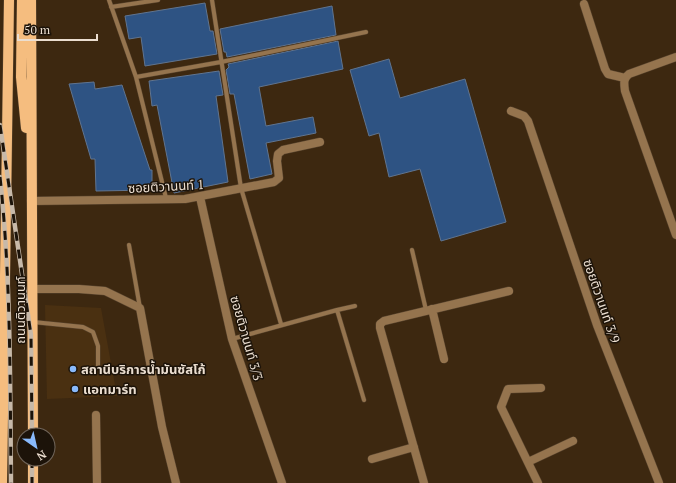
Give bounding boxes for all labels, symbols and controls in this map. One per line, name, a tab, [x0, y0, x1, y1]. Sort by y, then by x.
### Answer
scale bar	[18, 16, 97, 42]
text: 50 m	[24, 22, 51, 37]
street label: ซอยติวานนท์ 1	[127, 175, 205, 197]
street label: ซอยติวานนท์ 3/9	[579, 257, 625, 345]
street label: ถนนติวานนท์	[11, 276, 29, 344]
street label: ซอยติวานนท์ 3/3	[226, 293, 268, 383]
place label: สถานีบริการน้ำมันซัสโก้	[81, 360, 206, 378]
marker: สถานีบริการน้ำมันซัสโก้	[68, 364, 78, 374]
place label: แอทมาร์ท	[83, 380, 137, 398]
marker: แอทมาร์ท	[70, 384, 80, 394]
north arrow	[16, 427, 56, 467]
text: N	[34, 447, 49, 464]

